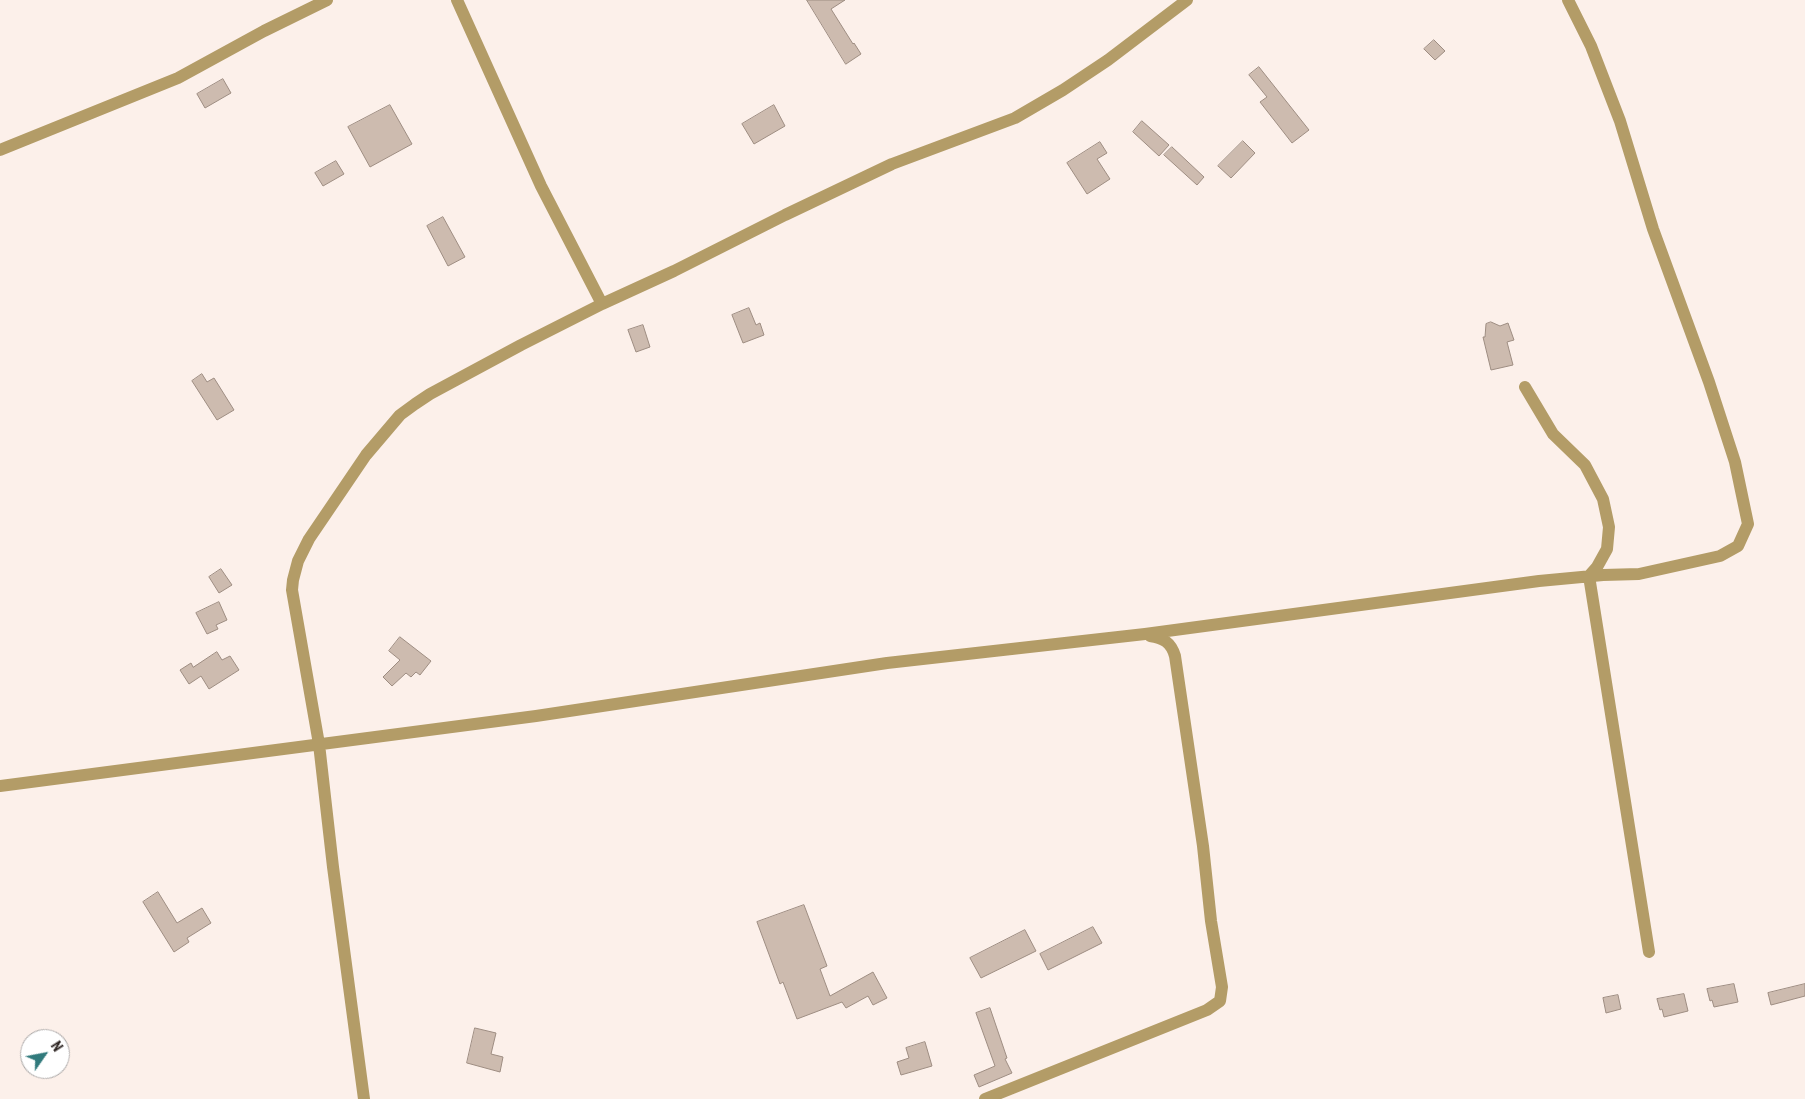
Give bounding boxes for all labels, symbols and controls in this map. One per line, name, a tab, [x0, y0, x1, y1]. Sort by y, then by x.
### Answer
north arrow	[20, 1029, 70, 1079]
text: N	[48, 1038, 66, 1054]

